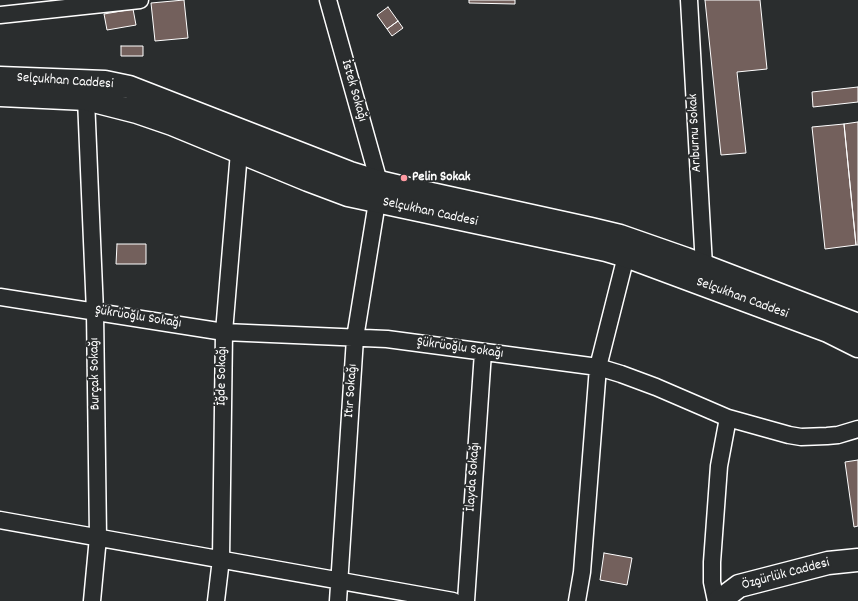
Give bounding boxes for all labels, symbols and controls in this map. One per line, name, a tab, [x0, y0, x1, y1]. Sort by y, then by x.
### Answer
street label: İstek Sokağı	[336, 58, 370, 124]
street label: Selçukhan Caddesi	[16, 70, 114, 94]
street label: Arıburnu Sokak	[686, 93, 706, 173]
place label: Pelin Sokak	[412, 170, 471, 186]
marker: Pelin Sokak	[399, 173, 409, 183]
street label: Selçukhan Caddesi	[381, 195, 479, 231]
street label: Selçukhan Caddesi	[694, 275, 790, 323]
street label: Şükrüoğlu Sokağı	[94, 303, 182, 333]
street label: Şükrüoğlu Sokağı	[416, 335, 504, 363]
street label: Burçak Sokağı	[87, 338, 105, 410]
street label: İğde Sokağı	[214, 346, 232, 406]
street label: Itır Sokağı	[342, 364, 362, 418]
street label: İlayda Sokağı	[463, 442, 485, 512]
street label: Özgürlük Caddesi	[740, 555, 832, 595]

